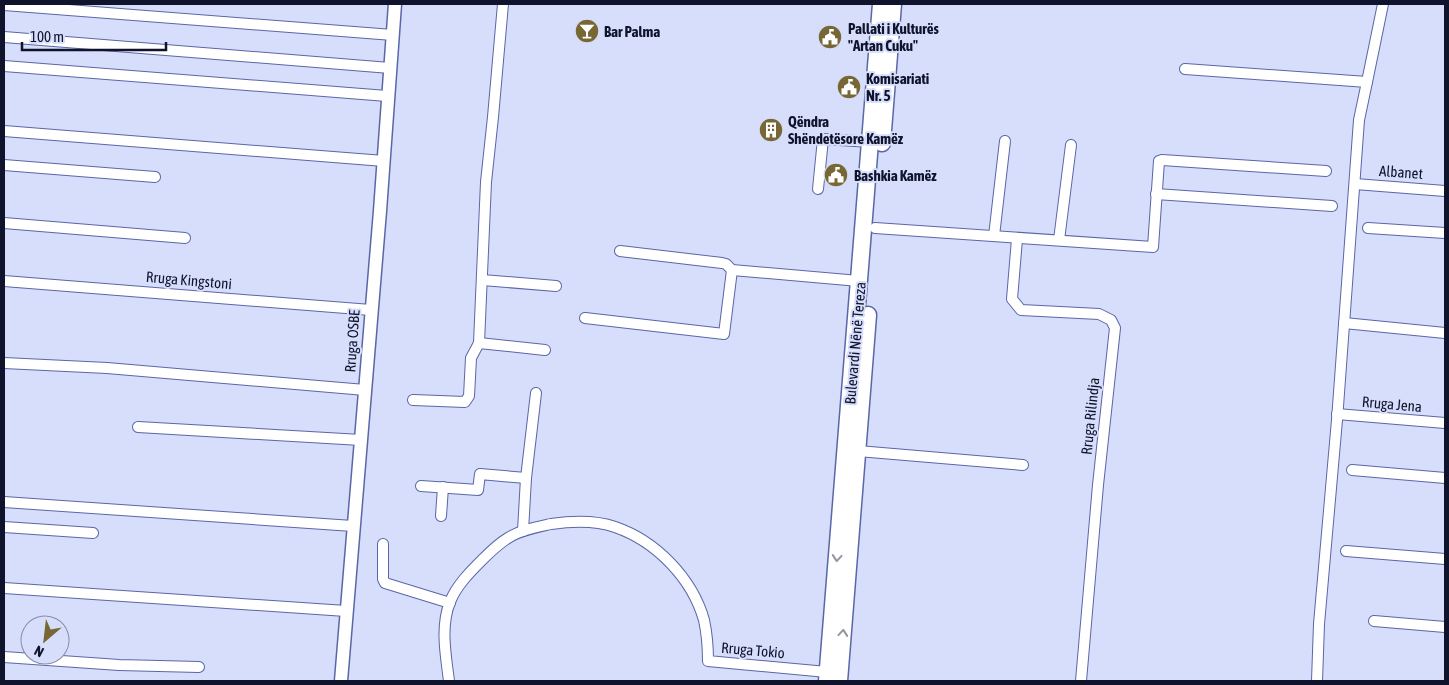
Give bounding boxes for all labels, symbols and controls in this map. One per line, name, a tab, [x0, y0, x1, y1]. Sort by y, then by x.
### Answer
bar icon: Bar Palma	[574, 18, 600, 44]
scale bar	[22, 20, 166, 52]
place label: Pallati i Kulturës "Artan Cuku"	[848, 20, 940, 54]
place label: Bar Palma	[604, 23, 660, 40]
public building icon: Pallati i Kulturës "Artan Cuku"	[817, 24, 843, 50]
text: 100 m	[30, 28, 64, 45]
place label: Komisariati Nr. 5	[866, 70, 929, 104]
public building icon: Komisariati Nr. 5	[836, 74, 862, 100]
place label: Qëndra Shëndetësore Kamëz	[788, 113, 904, 147]
building icon: Qëndra Shëndetësore Kamëz	[758, 117, 784, 143]
public building icon: Bashkia Kamëz	[823, 162, 849, 188]
street label: Albanet	[1379, 162, 1423, 182]
place label: Bashkia Kamëz	[854, 167, 937, 184]
street label: Rruga Kingstoni	[145, 268, 233, 292]
street label: Bulevardi Nënë Tereza	[841, 281, 869, 405]
street label: Rruga OSBE	[341, 308, 363, 373]
street label: Rruga Rilindja	[1077, 377, 1103, 455]
street label: Rruga Jena	[1361, 393, 1423, 415]
one-way arrow	[832, 555, 843, 563]
north arrow	[20, 615, 70, 665]
one-way arrow	[837, 628, 848, 636]
street label: Rruga Tokio	[721, 639, 785, 661]
text: N	[31, 642, 46, 660]

